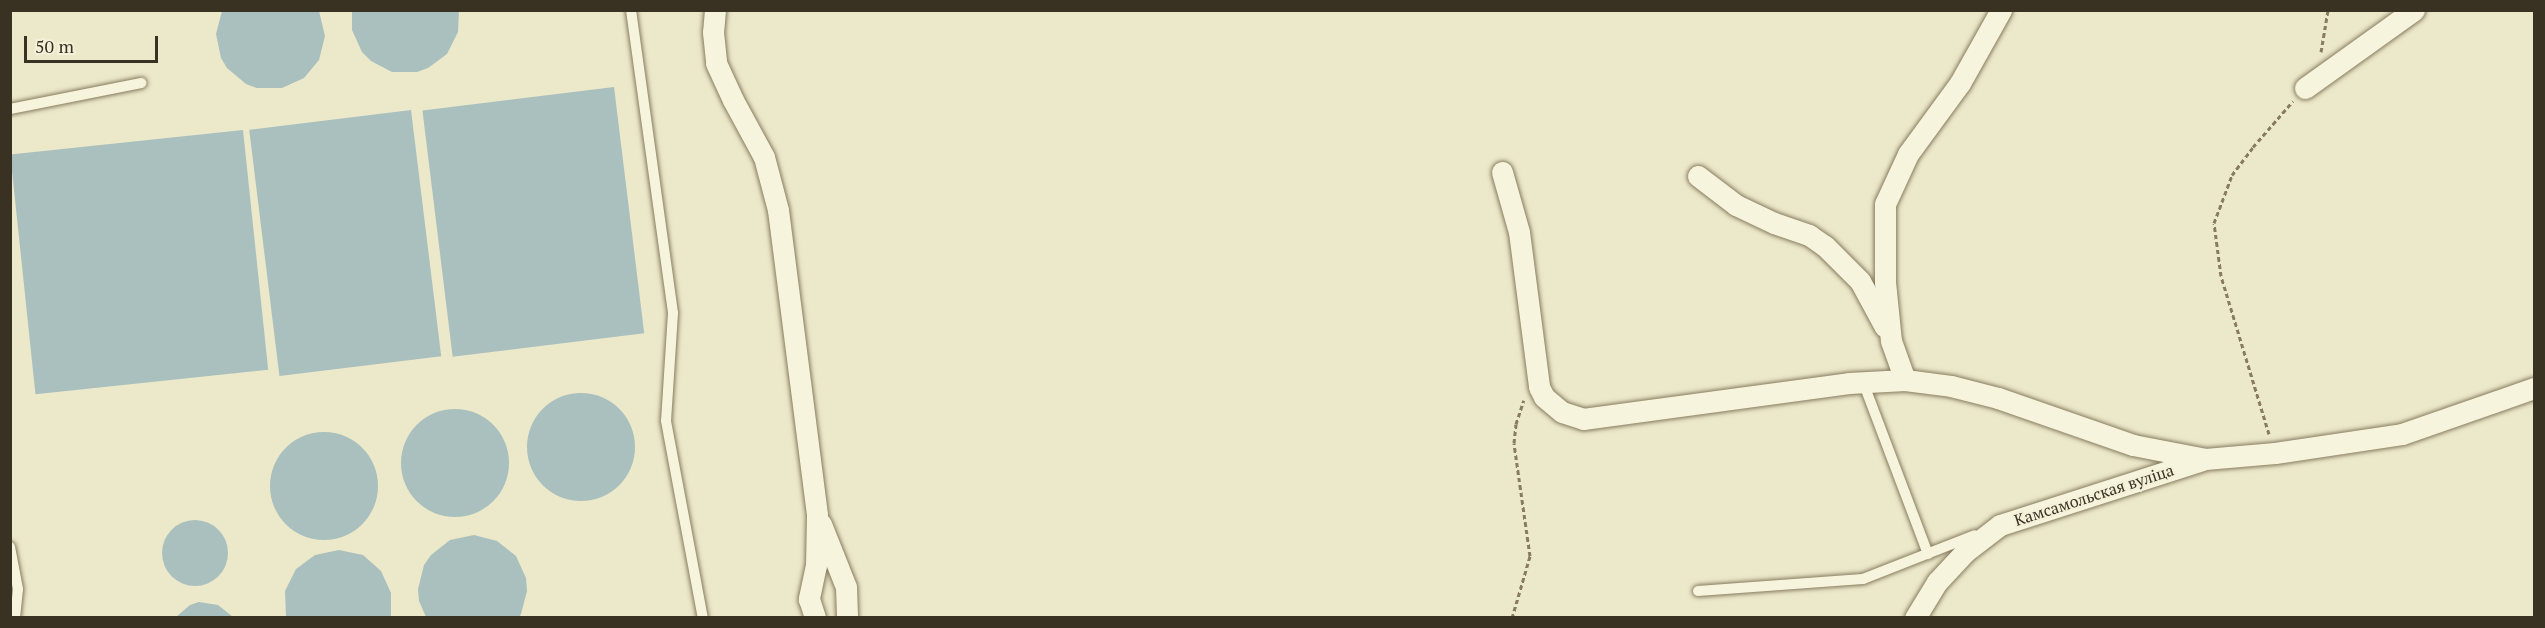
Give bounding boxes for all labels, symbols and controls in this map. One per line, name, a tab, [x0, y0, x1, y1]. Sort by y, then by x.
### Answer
scale bar	[27, 24, 160, 62]
text: 50 m	[35, 34, 74, 58]
street label: Камсамольская вуліца	[2012, 460, 2176, 530]

